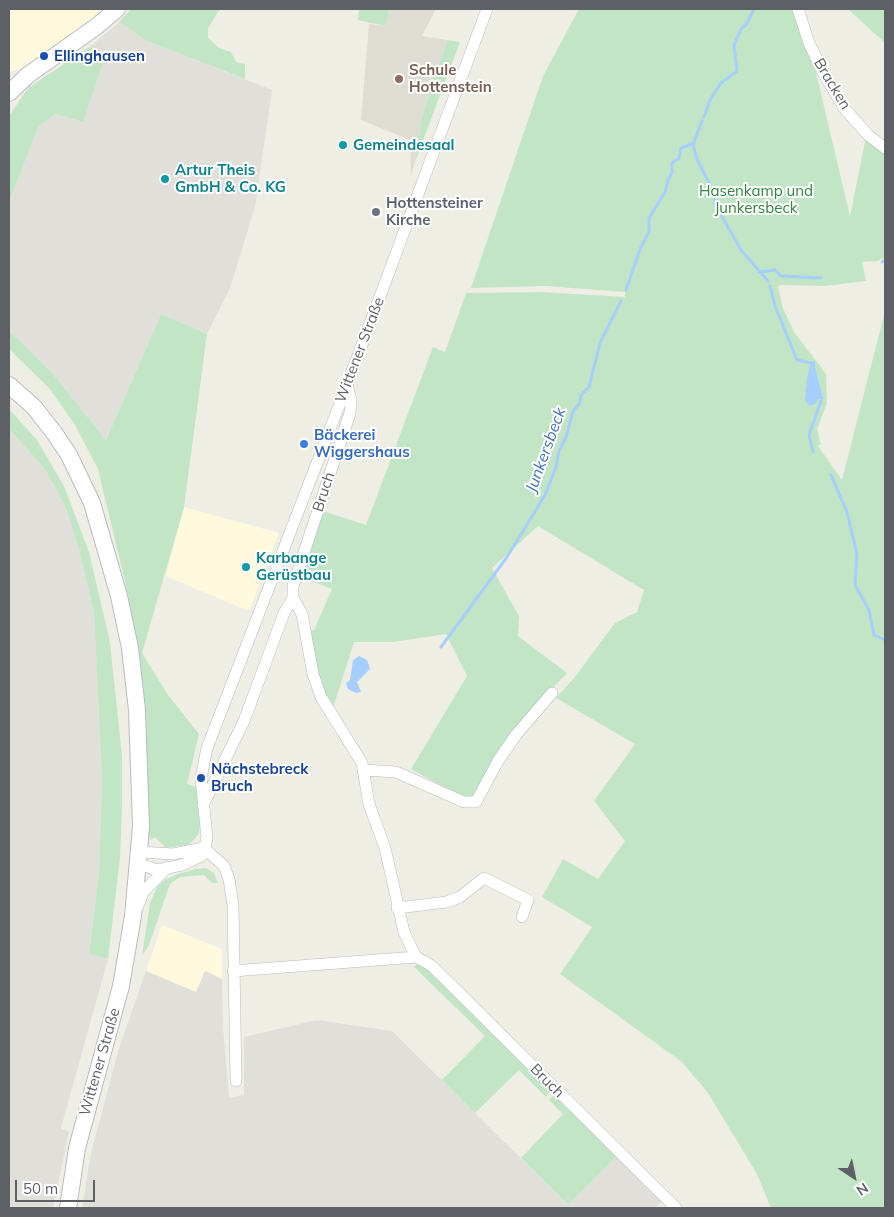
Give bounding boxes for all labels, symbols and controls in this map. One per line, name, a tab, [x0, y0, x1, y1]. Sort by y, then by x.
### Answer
place label: Ellinghausen	[54, 47, 145, 65]
marker: Ellinghausen	[38, 50, 50, 62]
street label: Bracken	[810, 55, 854, 113]
place label: Schule Hottenstein	[409, 61, 492, 96]
marker: Schule Hottenstein	[393, 73, 405, 85]
place label: Gemeindesaal	[353, 136, 455, 154]
marker: Gemeindesaal	[337, 139, 349, 151]
place label: Artur Theis GmbH & Co. KG	[175, 161, 286, 196]
marker: Artur Theis GmbH & Co. KG	[159, 173, 171, 185]
park label: Hasenkamp und Junkersbeck	[699, 182, 813, 217]
place label: Hottensteiner Kirche	[386, 194, 483, 229]
marker: Hottensteiner Kirche	[370, 206, 382, 218]
street label: Wittener Straße	[332, 295, 388, 405]
water label: Junkersbeck	[522, 405, 570, 495]
place label: Bäckerei Wiggershaus	[314, 426, 410, 461]
marker: Bäckerei Wiggershaus	[298, 438, 310, 450]
street label: Bruch	[309, 470, 339, 514]
place label: Karbange Gerüstbau	[256, 549, 331, 584]
marker: Karbange Gerüstbau	[240, 561, 252, 573]
place label: Nächstebreck Bruch	[211, 760, 309, 795]
marker: Nächstebreck Bruch	[195, 772, 207, 784]
street label: Wittener Straße	[76, 1006, 124, 1118]
street label: Bruch	[526, 1060, 568, 1102]
north arrow	[829, 1152, 879, 1202]
scale bar	[18, 1170, 98, 1202]
text: 50 m	[23, 1179, 58, 1198]
text: N	[853, 1179, 872, 1200]

